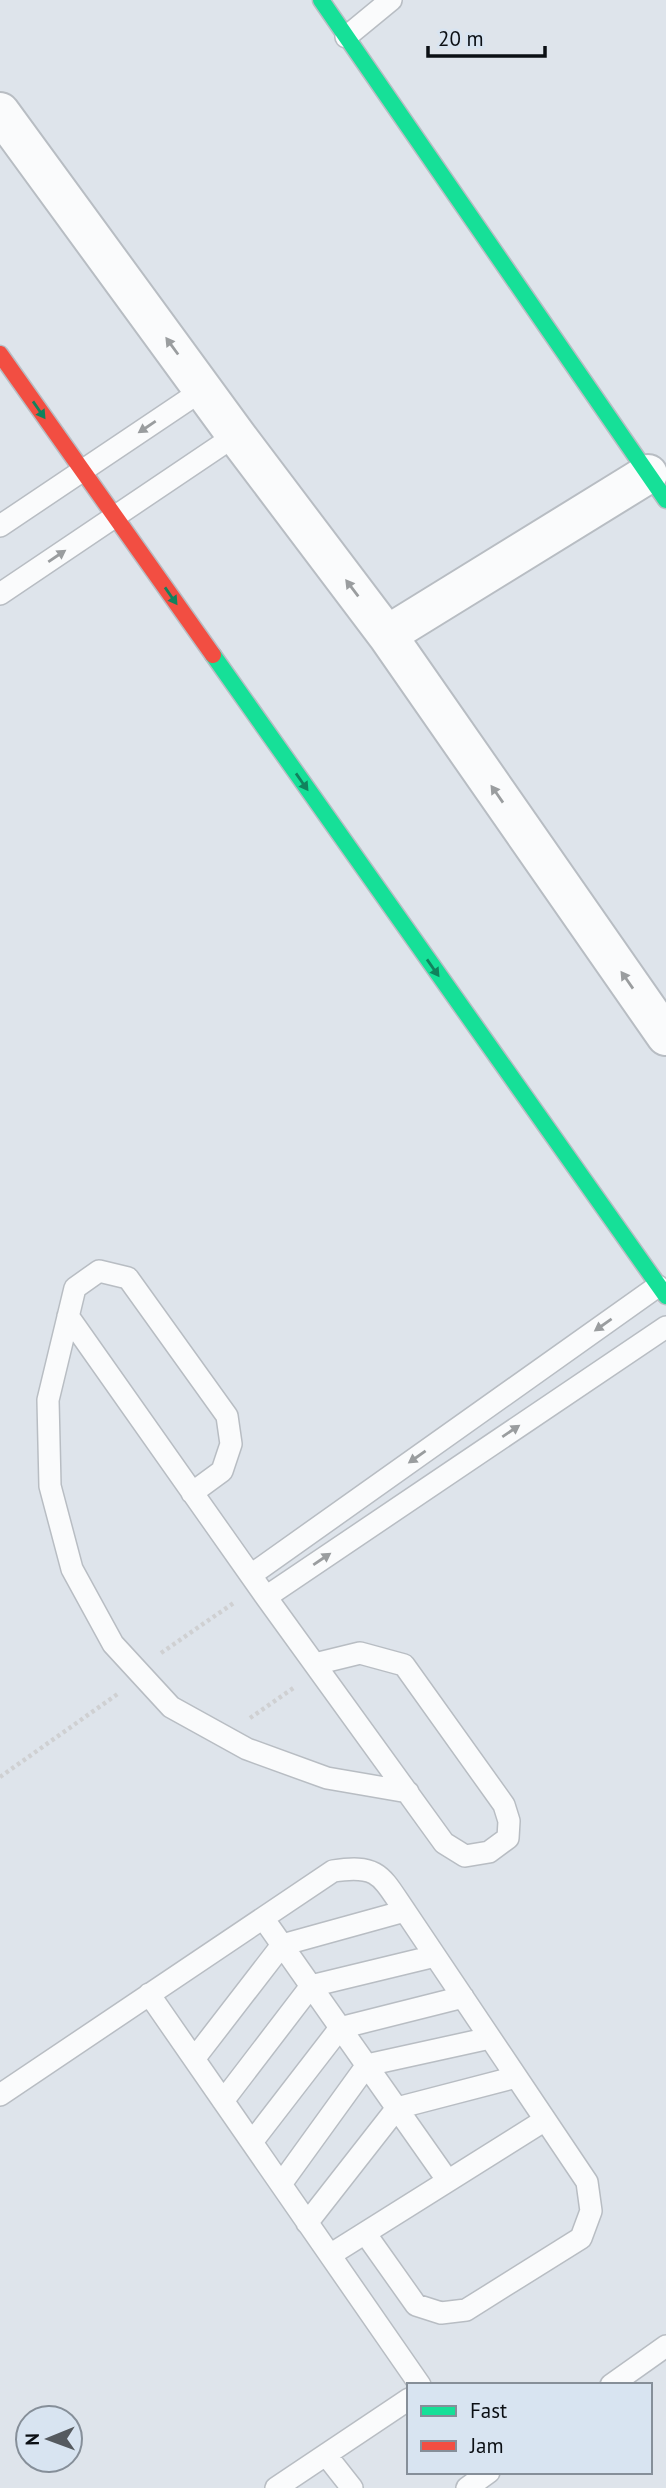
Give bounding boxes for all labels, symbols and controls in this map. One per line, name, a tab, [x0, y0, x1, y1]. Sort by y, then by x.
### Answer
scale bar	[428, 14, 545, 58]
text: 20 m	[438, 25, 484, 52]
one-way arrow	[165, 337, 179, 356]
one-way arrow	[32, 401, 46, 419]
one-way arrow	[138, 420, 156, 434]
one-way arrow	[47, 550, 66, 563]
one-way arrow	[345, 579, 359, 597]
one-way arrow	[163, 587, 177, 605]
one-way arrow	[295, 773, 309, 791]
one-way arrow	[490, 785, 504, 803]
one-way arrow	[426, 959, 440, 977]
one-way arrow	[620, 971, 634, 989]
one-way arrow	[594, 1318, 612, 1332]
one-way arrow	[502, 1424, 520, 1438]
one-way arrow	[408, 1450, 426, 1464]
one-way arrow	[313, 1552, 332, 1565]
legend	[407, 2383, 652, 2474]
text: Fast	[470, 2397, 507, 2424]
north arrow	[14, 2404, 84, 2474]
text: Jam	[469, 2432, 504, 2459]
text: N	[20, 2433, 44, 2446]

